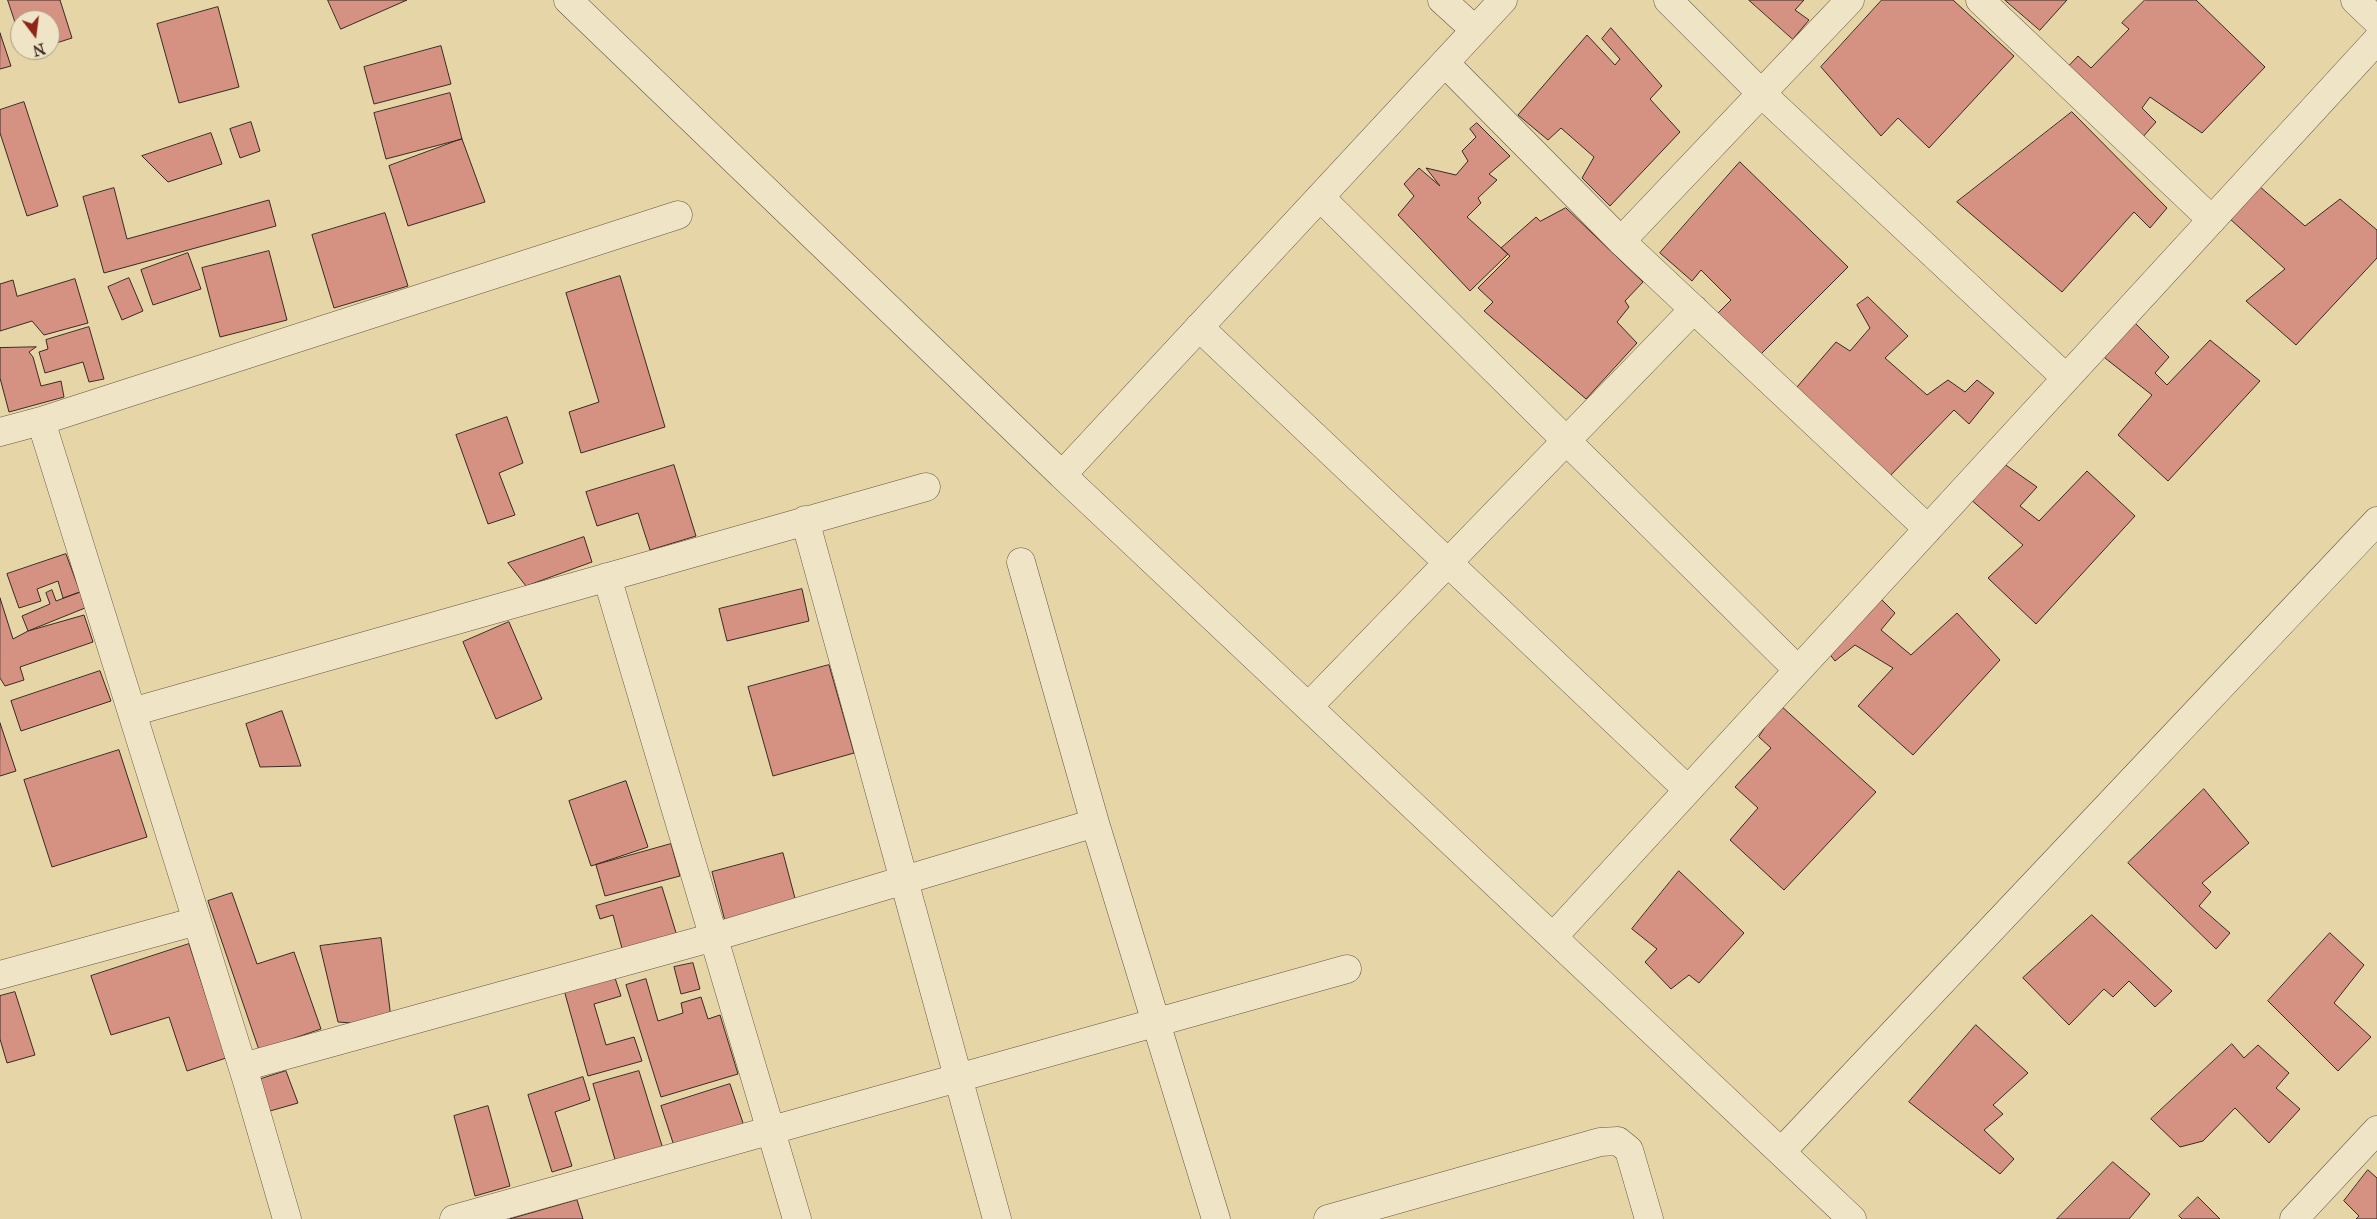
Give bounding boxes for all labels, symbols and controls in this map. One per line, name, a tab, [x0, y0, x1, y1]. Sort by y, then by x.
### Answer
north arrow	[10, 10, 60, 60]
text: N	[31, 39, 47, 59]

